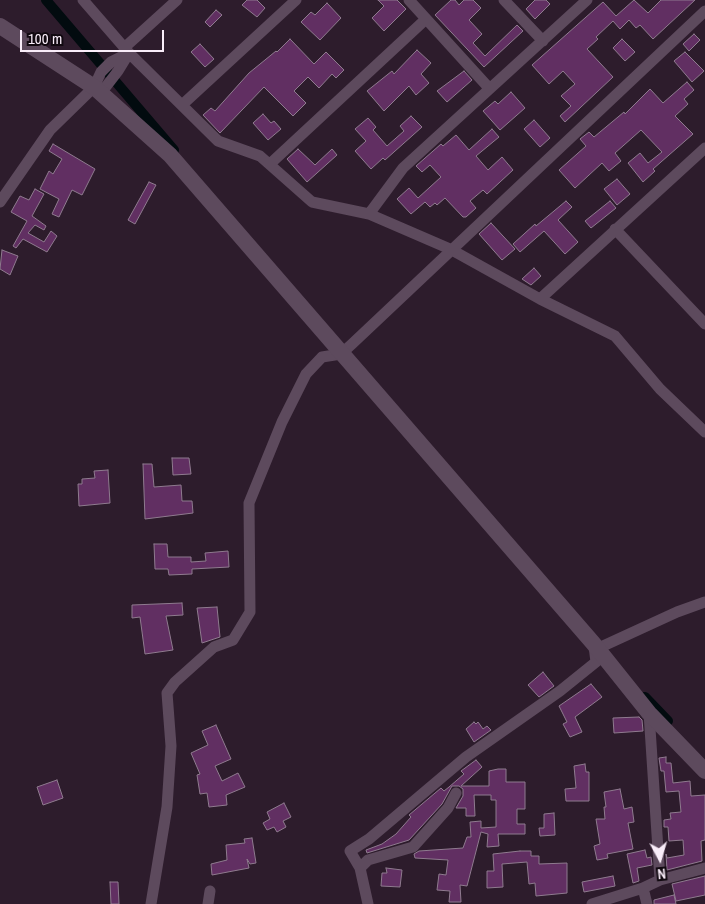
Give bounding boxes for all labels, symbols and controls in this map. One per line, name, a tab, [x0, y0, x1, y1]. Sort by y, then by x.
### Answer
scale bar	[22, 20, 166, 52]
text: 100 m	[28, 28, 62, 49]
north arrow	[635, 834, 685, 884]
text: N	[657, 865, 667, 883]

